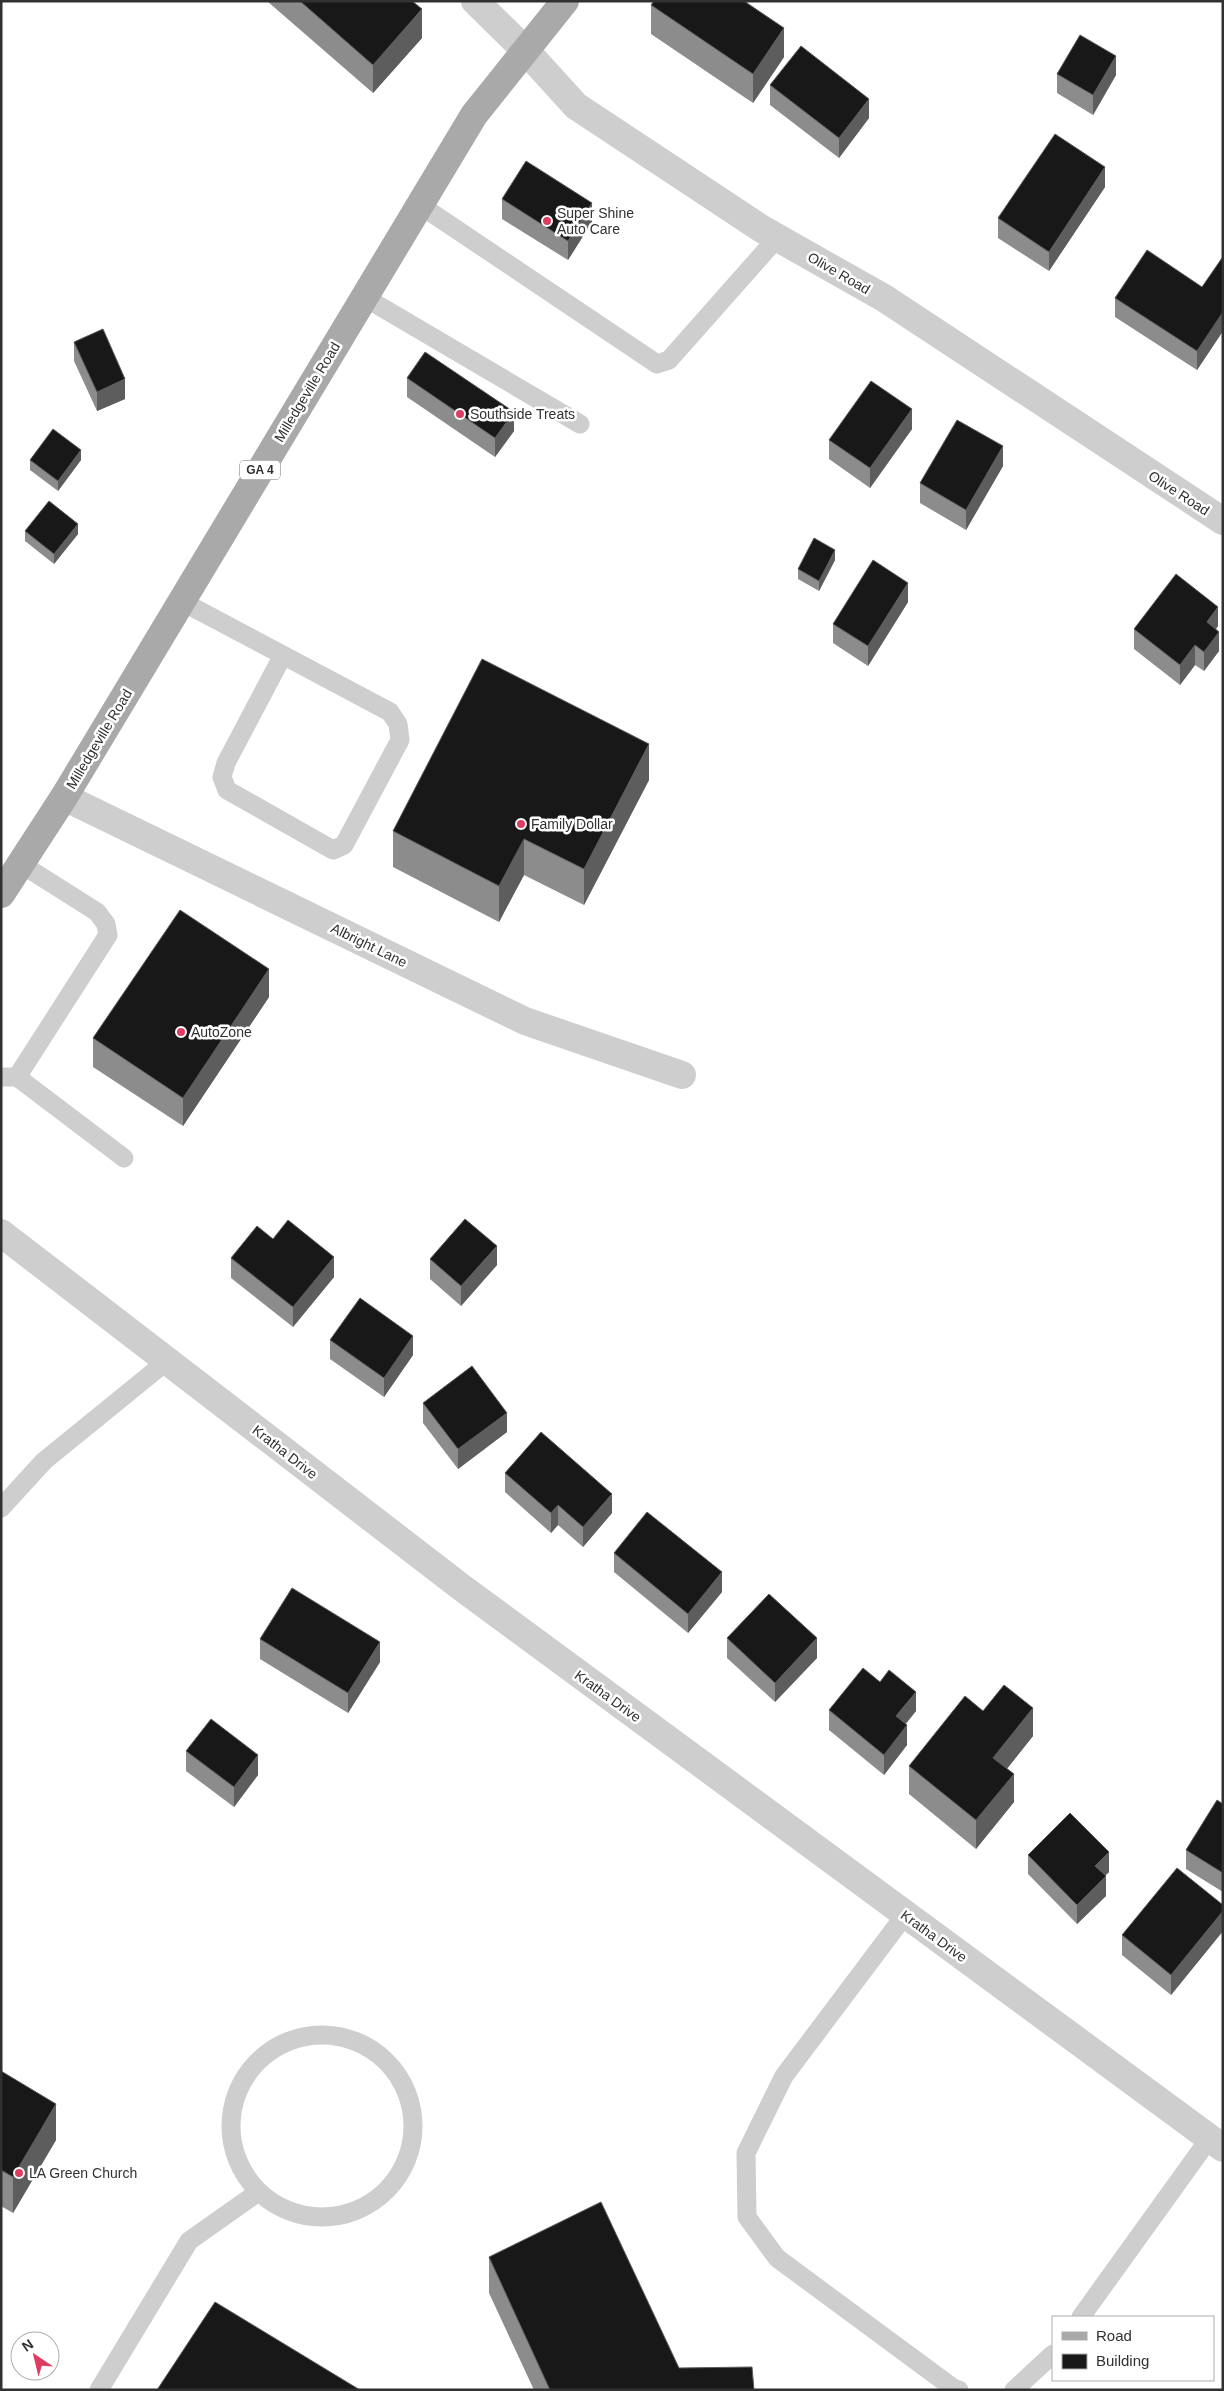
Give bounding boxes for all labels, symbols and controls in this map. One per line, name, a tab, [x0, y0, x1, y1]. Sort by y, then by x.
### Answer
place label: Super Shine Auto Care	[557, 205, 634, 237]
marker: Super Shine Auto Care	[541, 215, 553, 227]
street label: Olive Road	[805, 249, 873, 297]
street label: Milledgeville Road	[271, 339, 343, 445]
place label: Southside Treats	[470, 406, 575, 422]
marker: Southside Treats	[454, 408, 466, 420]
road number: GA 4	[240, 460, 280, 480]
street label: Olive Road	[1146, 467, 1212, 519]
street label: Milledgeville Road	[63, 686, 135, 792]
place label: Family Dollar	[531, 816, 613, 832]
marker: Family Dollar	[515, 818, 527, 830]
street label: Albright Lane	[328, 920, 410, 970]
place label: AutoZone	[191, 1024, 252, 1040]
marker: AutoZone	[175, 1026, 187, 1038]
street label: Kratha Drive	[249, 1422, 321, 1482]
street label: Kratha Drive	[572, 1667, 644, 1725]
street label: Kratha Drive	[898, 1907, 970, 1965]
place label: LA Green Church	[29, 2165, 137, 2181]
marker: LA Green Church	[13, 2167, 25, 2179]
legend	[1052, 2316, 1214, 2381]
text: Road	[1096, 2327, 1132, 2344]
north arrow	[10, 2331, 60, 2381]
text: N	[19, 2336, 36, 2355]
text: Building	[1096, 2352, 1149, 2369]

